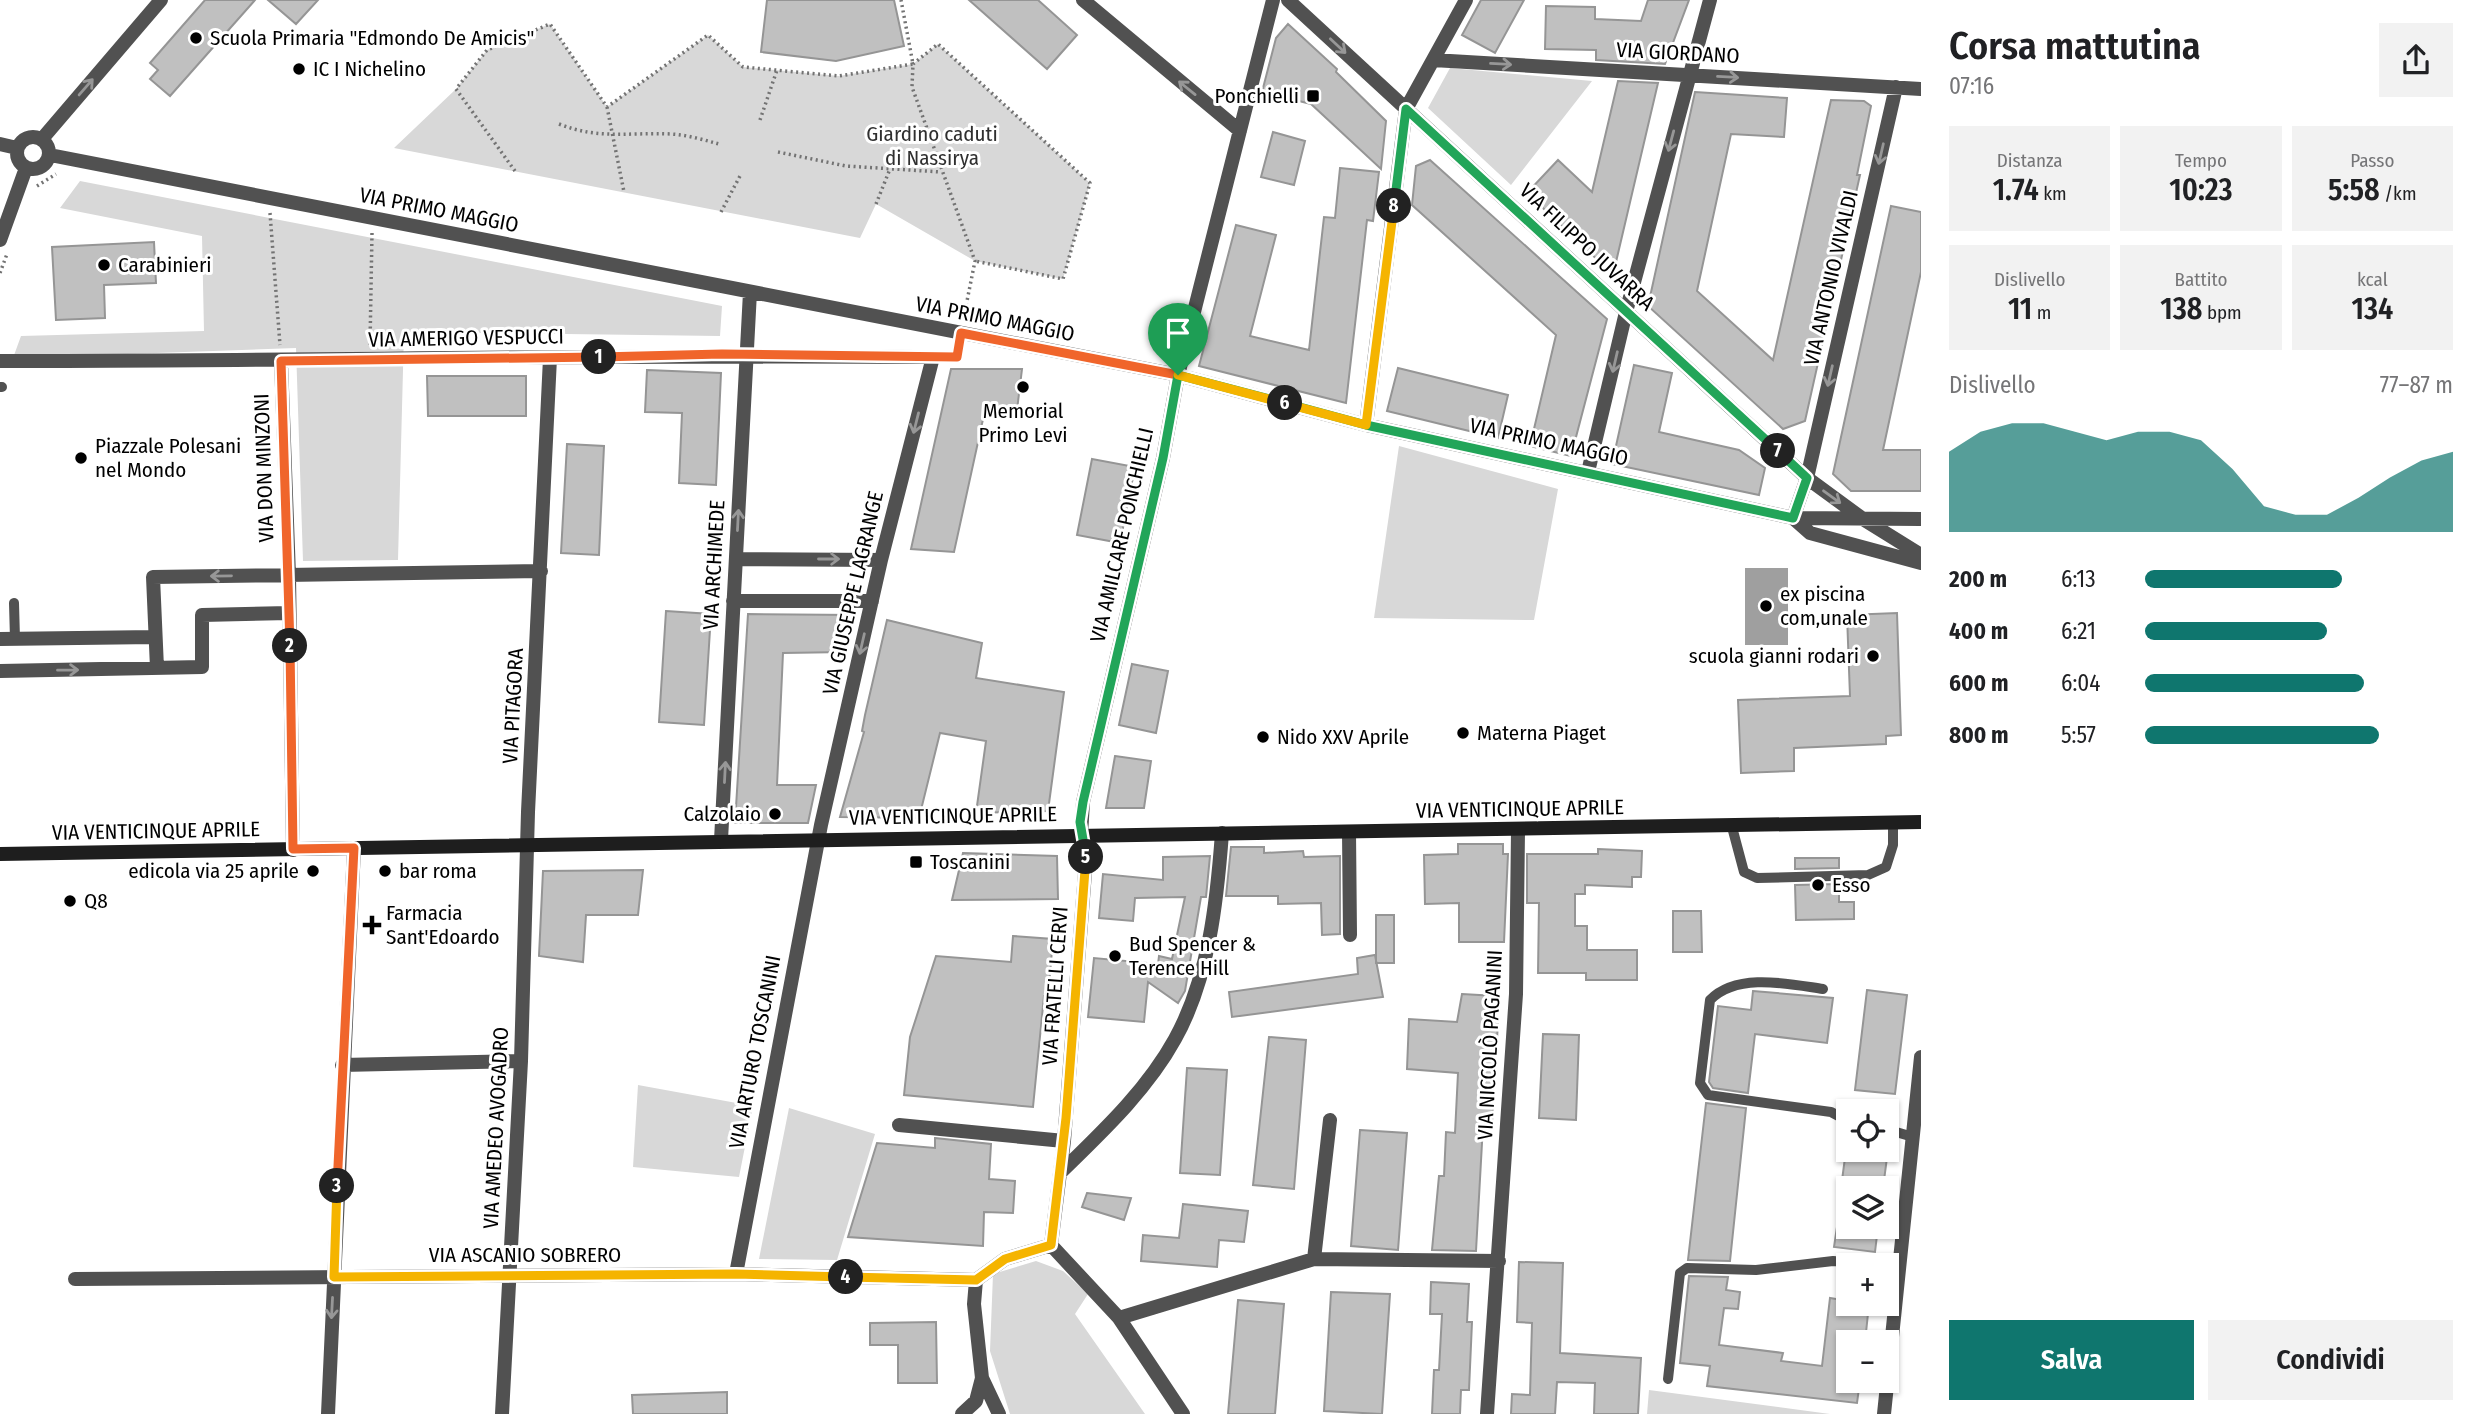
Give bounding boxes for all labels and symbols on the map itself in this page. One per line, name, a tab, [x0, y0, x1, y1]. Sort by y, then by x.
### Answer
place label: Scuola Primaria "Edmondo De Amicis"	[210, 25, 534, 51]
marker: Scuola Primaria "Edmondo De Amicis"	[188, 30, 204, 46]
street label: VIA GIORDANO	[1616, 37, 1740, 69]
one-way arrow	[1329, 38, 1346, 55]
place label: IC I Nichelino	[313, 56, 426, 82]
one-way arrow	[1489, 58, 1512, 71]
marker: IC I Nichelino	[291, 61, 307, 77]
one-way arrow	[1716, 71, 1739, 84]
one-way arrow	[78, 79, 94, 97]
one-way arrow	[1178, 80, 1196, 96]
place label: Ponchielli	[1214, 83, 1299, 109]
marker: Ponchielli	[1305, 88, 1321, 104]
park label: Giardino caduti di Nassirya	[866, 121, 998, 171]
one-way arrow	[1664, 129, 1677, 152]
one-way arrow	[1874, 142, 1887, 165]
street label: VIA FILIPPO JUVARRA	[1514, 178, 1660, 316]
street label: VIA PRIMO MAGGIO	[357, 182, 521, 238]
pin: 8	[1376, 188, 1412, 224]
street label: VIA ANTONIO VIVALDI	[1798, 188, 1864, 368]
place label: Carabinieri	[118, 252, 212, 278]
marker: Carabinieri	[96, 257, 112, 273]
street label: VIA PRIMO MAGGIO	[913, 291, 1077, 347]
pin	[1148, 303, 1208, 375]
street label: VIA AMERIGO VESPUCCI	[368, 323, 564, 353]
pin: 1	[582, 340, 616, 374]
one-way arrow	[1607, 350, 1620, 372]
one-way arrow	[1823, 364, 1837, 387]
marker: Memorial Primo Levi	[1015, 379, 1031, 395]
pin: 6	[1268, 386, 1302, 420]
street label: VIA DON MINZONI	[248, 393, 280, 543]
place label: Memorial Primo Levi	[978, 398, 1068, 448]
one-way arrow	[909, 411, 922, 434]
street label: VIA PRIMO MAGGIO	[1467, 412, 1631, 472]
street label: VIA AMILCARE PONCHIELLI	[1085, 425, 1159, 645]
place label: Piazzale Polesani nel Mondo	[95, 433, 241, 483]
pin: 7	[1760, 434, 1796, 468]
marker: Piazzale Polesani nel Mondo	[73, 450, 89, 466]
street label: VIA GIUSEPPE LAGRANGE	[817, 488, 889, 697]
one-way arrow	[1822, 489, 1841, 504]
street label: VIA ARCHIMEDE	[698, 499, 730, 631]
one-way arrow	[731, 509, 744, 532]
one-way arrow	[817, 552, 840, 566]
one-way arrow	[210, 569, 233, 582]
place label: ex piscina com,unale	[1780, 581, 1868, 631]
marker: ex piscina com,unale	[1758, 598, 1774, 614]
pin: 2	[272, 628, 308, 664]
one-way arrow	[855, 632, 868, 655]
place label: scuola gianni rodari	[1689, 643, 1859, 669]
street label: VIA PITAGORA	[497, 647, 529, 765]
marker: scuola gianni rodari	[1865, 648, 1881, 664]
one-way arrow	[56, 663, 79, 677]
place label: Materna Piaget	[1477, 720, 1606, 746]
place label: Nido XXV Aprile	[1277, 724, 1409, 750]
marker: Materna Piaget	[1455, 725, 1471, 741]
marker: Nido XXV Aprile	[1255, 729, 1271, 745]
one-way arrow	[718, 761, 731, 784]
street label: VIA VENTICINQUE APRILE	[1416, 794, 1624, 824]
place label: Calzolaio	[683, 801, 761, 827]
street label: VIA VENTICINQUE APRILE	[849, 801, 1057, 831]
marker: Calzolaio	[767, 806, 783, 822]
street label: VIA VENTICINQUE APRILE	[52, 816, 260, 846]
pin: 5	[1068, 840, 1104, 874]
place label: Toscanini	[930, 849, 1010, 875]
marker: Toscanini	[908, 854, 924, 870]
place label: edicola via 25 aprile	[128, 858, 299, 884]
place label: bar roma	[399, 858, 477, 884]
marker: edicola via 25 aprile	[305, 863, 321, 879]
marker: bar roma	[377, 863, 393, 879]
place label: Esso	[1832, 872, 1871, 898]
marker: Esso	[1810, 877, 1826, 893]
place label: Q8	[84, 888, 108, 914]
marker: Q8	[62, 893, 78, 909]
place label: Farmacia Sant'Edoardo	[386, 900, 499, 950]
street label: VIA FRATELLI CERVI	[1036, 906, 1074, 1066]
marker: Farmacia Sant'Edoardo	[364, 917, 380, 933]
place label: Bud Spencer & Terence Hill	[1129, 931, 1256, 981]
marker: Bud Spencer & Terence Hill	[1107, 948, 1123, 964]
street label: VIA NICCOLÒ PAGANINI	[1472, 949, 1508, 1141]
street label: VIA ARTURO TOSCANINI	[723, 953, 787, 1151]
street label: VIA AMEDEO AVOGADRO	[478, 1026, 514, 1230]
pin: 3	[320, 1168, 354, 1204]
street label: VIA ASCANIO SOBRERO	[429, 1242, 621, 1268]
pin: 4	[828, 1260, 864, 1294]
one-way arrow	[326, 1296, 339, 1319]

